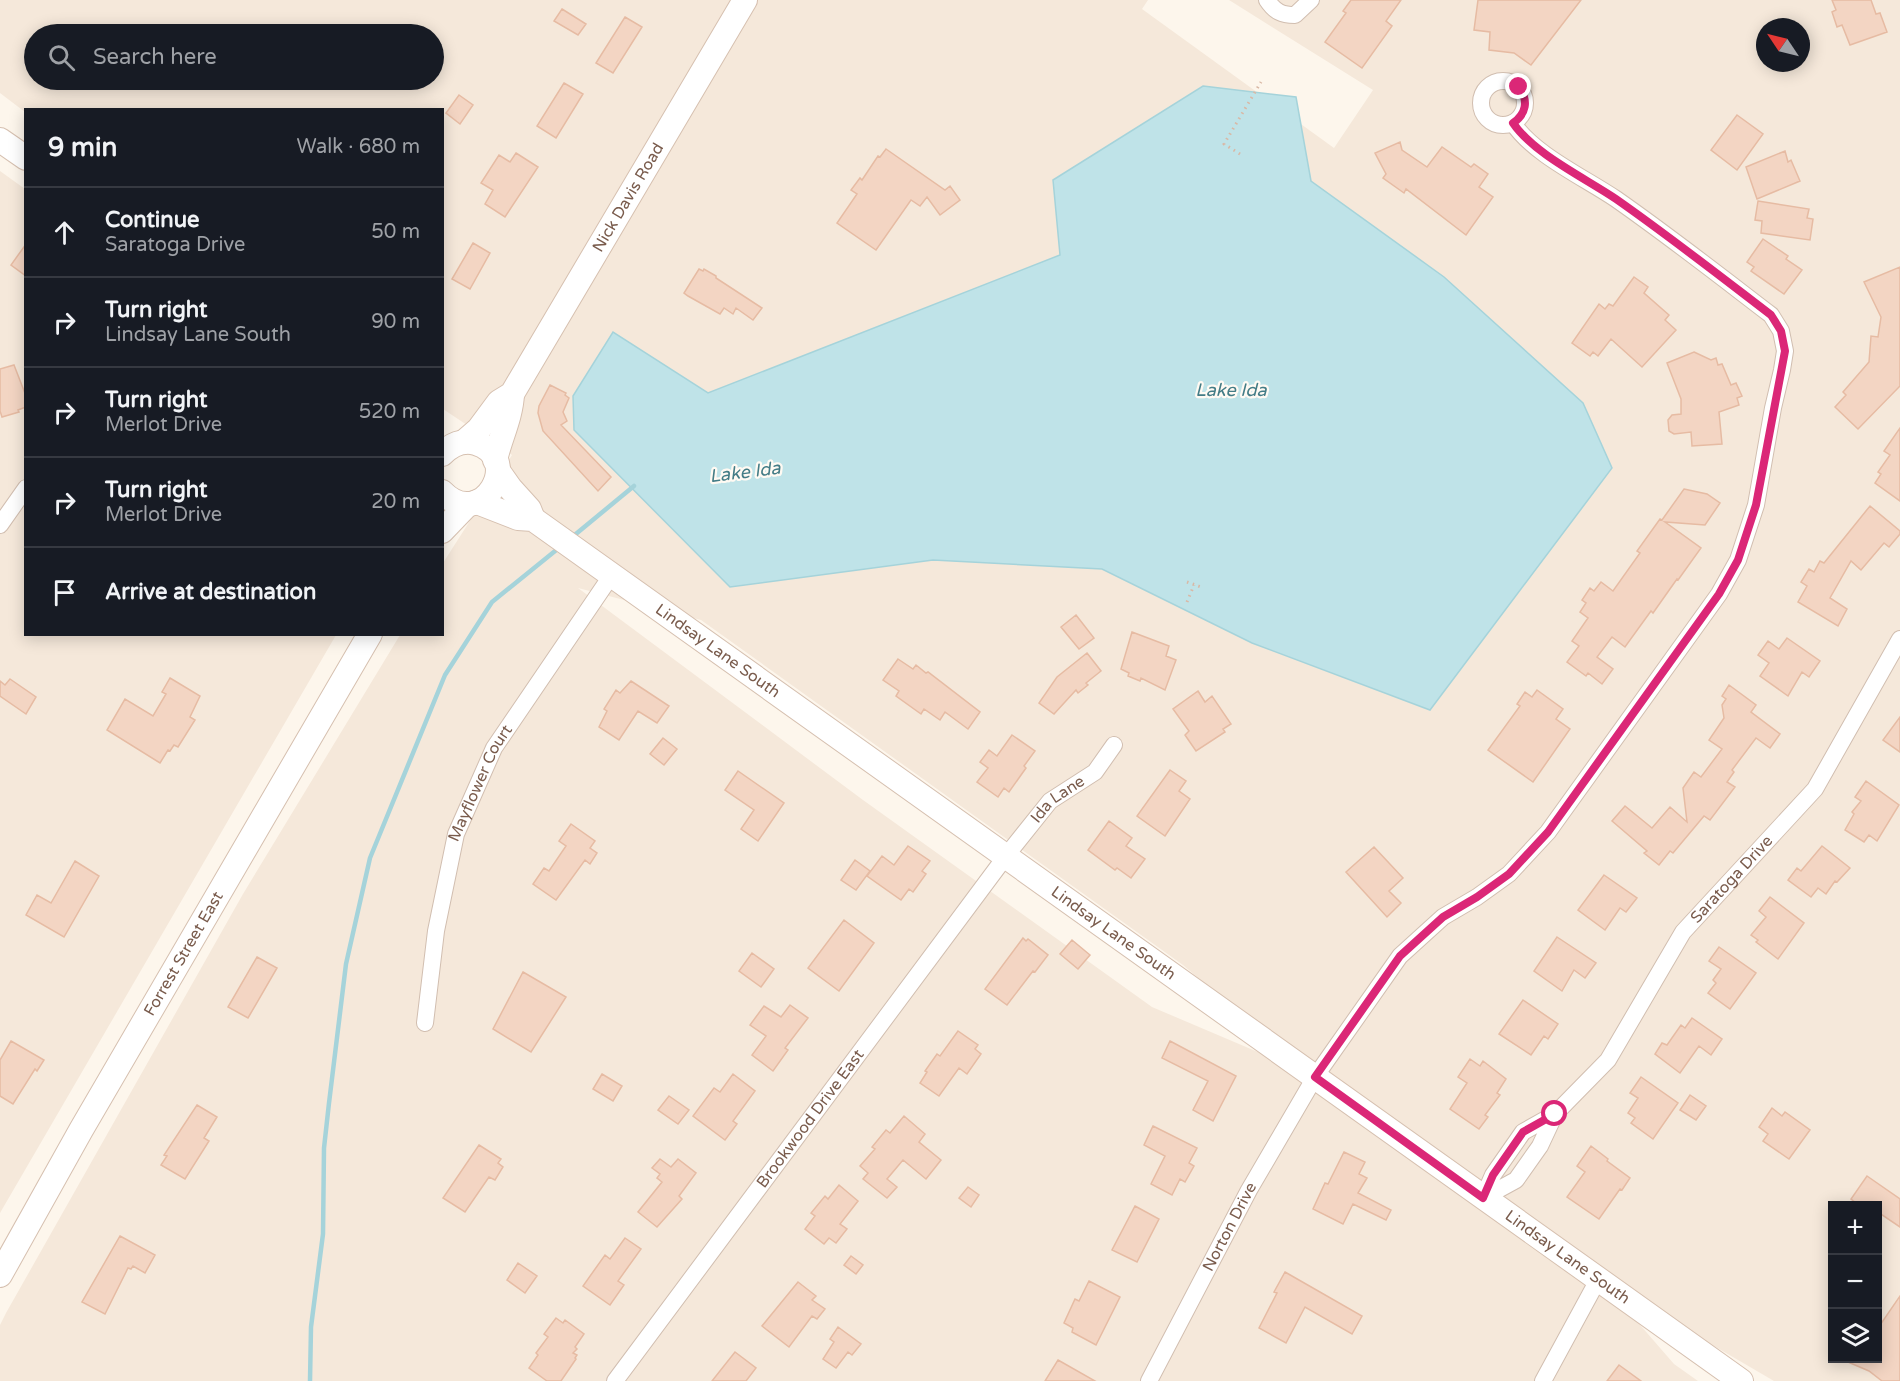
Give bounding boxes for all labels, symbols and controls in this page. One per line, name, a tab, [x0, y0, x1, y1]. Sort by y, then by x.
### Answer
north arrow	[1756, 18, 1810, 72]
search box	[24, 24, 444, 90]
icon: search	[45, 41, 78, 74]
text: Search here	[93, 44, 217, 70]
route end	[1505, 73, 1531, 99]
text: 9 min	[48, 132, 117, 163]
text: Walk · 680 m	[297, 135, 420, 159]
street label: Nick Davis Road	[588, 139, 668, 256]
text: Continue	[105, 207, 200, 233]
icon: ahead	[48, 216, 81, 249]
text: 50 m	[371, 220, 420, 244]
text: Saratoga Drive	[105, 233, 245, 257]
text: Turn right	[105, 297, 207, 323]
icon: right	[48, 306, 81, 339]
text: 90 m	[371, 310, 420, 334]
text: Lindsay Lane South	[105, 323, 291, 347]
water label: Lake Ida	[1195, 379, 1268, 401]
text: Turn right	[105, 387, 207, 413]
icon: right	[48, 396, 81, 429]
text: 520 m	[359, 400, 420, 424]
text: Merlot Drive	[105, 413, 222, 437]
water label: Lake Ida	[708, 457, 783, 487]
text: Turn right	[105, 477, 207, 503]
icon: right	[48, 486, 81, 519]
text: 20 m	[371, 490, 420, 514]
text: Merlot Drive	[105, 503, 222, 527]
icon: arrive	[48, 576, 81, 609]
text: Arrive at destination	[105, 579, 316, 605]
street label: Lindsay Lane South	[651, 599, 784, 702]
street label: Mayflower Court	[444, 721, 517, 845]
street label: Ida Lane	[1026, 771, 1088, 827]
street label: Saratoga Drive	[1686, 831, 1777, 927]
street label: Lindsay Lane South	[1047, 882, 1180, 984]
street label: Forrest Street East	[140, 888, 228, 1020]
street label: Brookwood Drive East	[752, 1045, 868, 1192]
route start	[1541, 1100, 1567, 1126]
street label: Norton Drive	[1198, 1179, 1261, 1275]
map controls	[1828, 1201, 1882, 1363]
button: +	[1828, 1201, 1882, 1255]
street label: Lindsay Lane South	[1501, 1206, 1634, 1309]
button: −	[1828, 1255, 1882, 1309]
button: layers	[1828, 1309, 1882, 1363]

